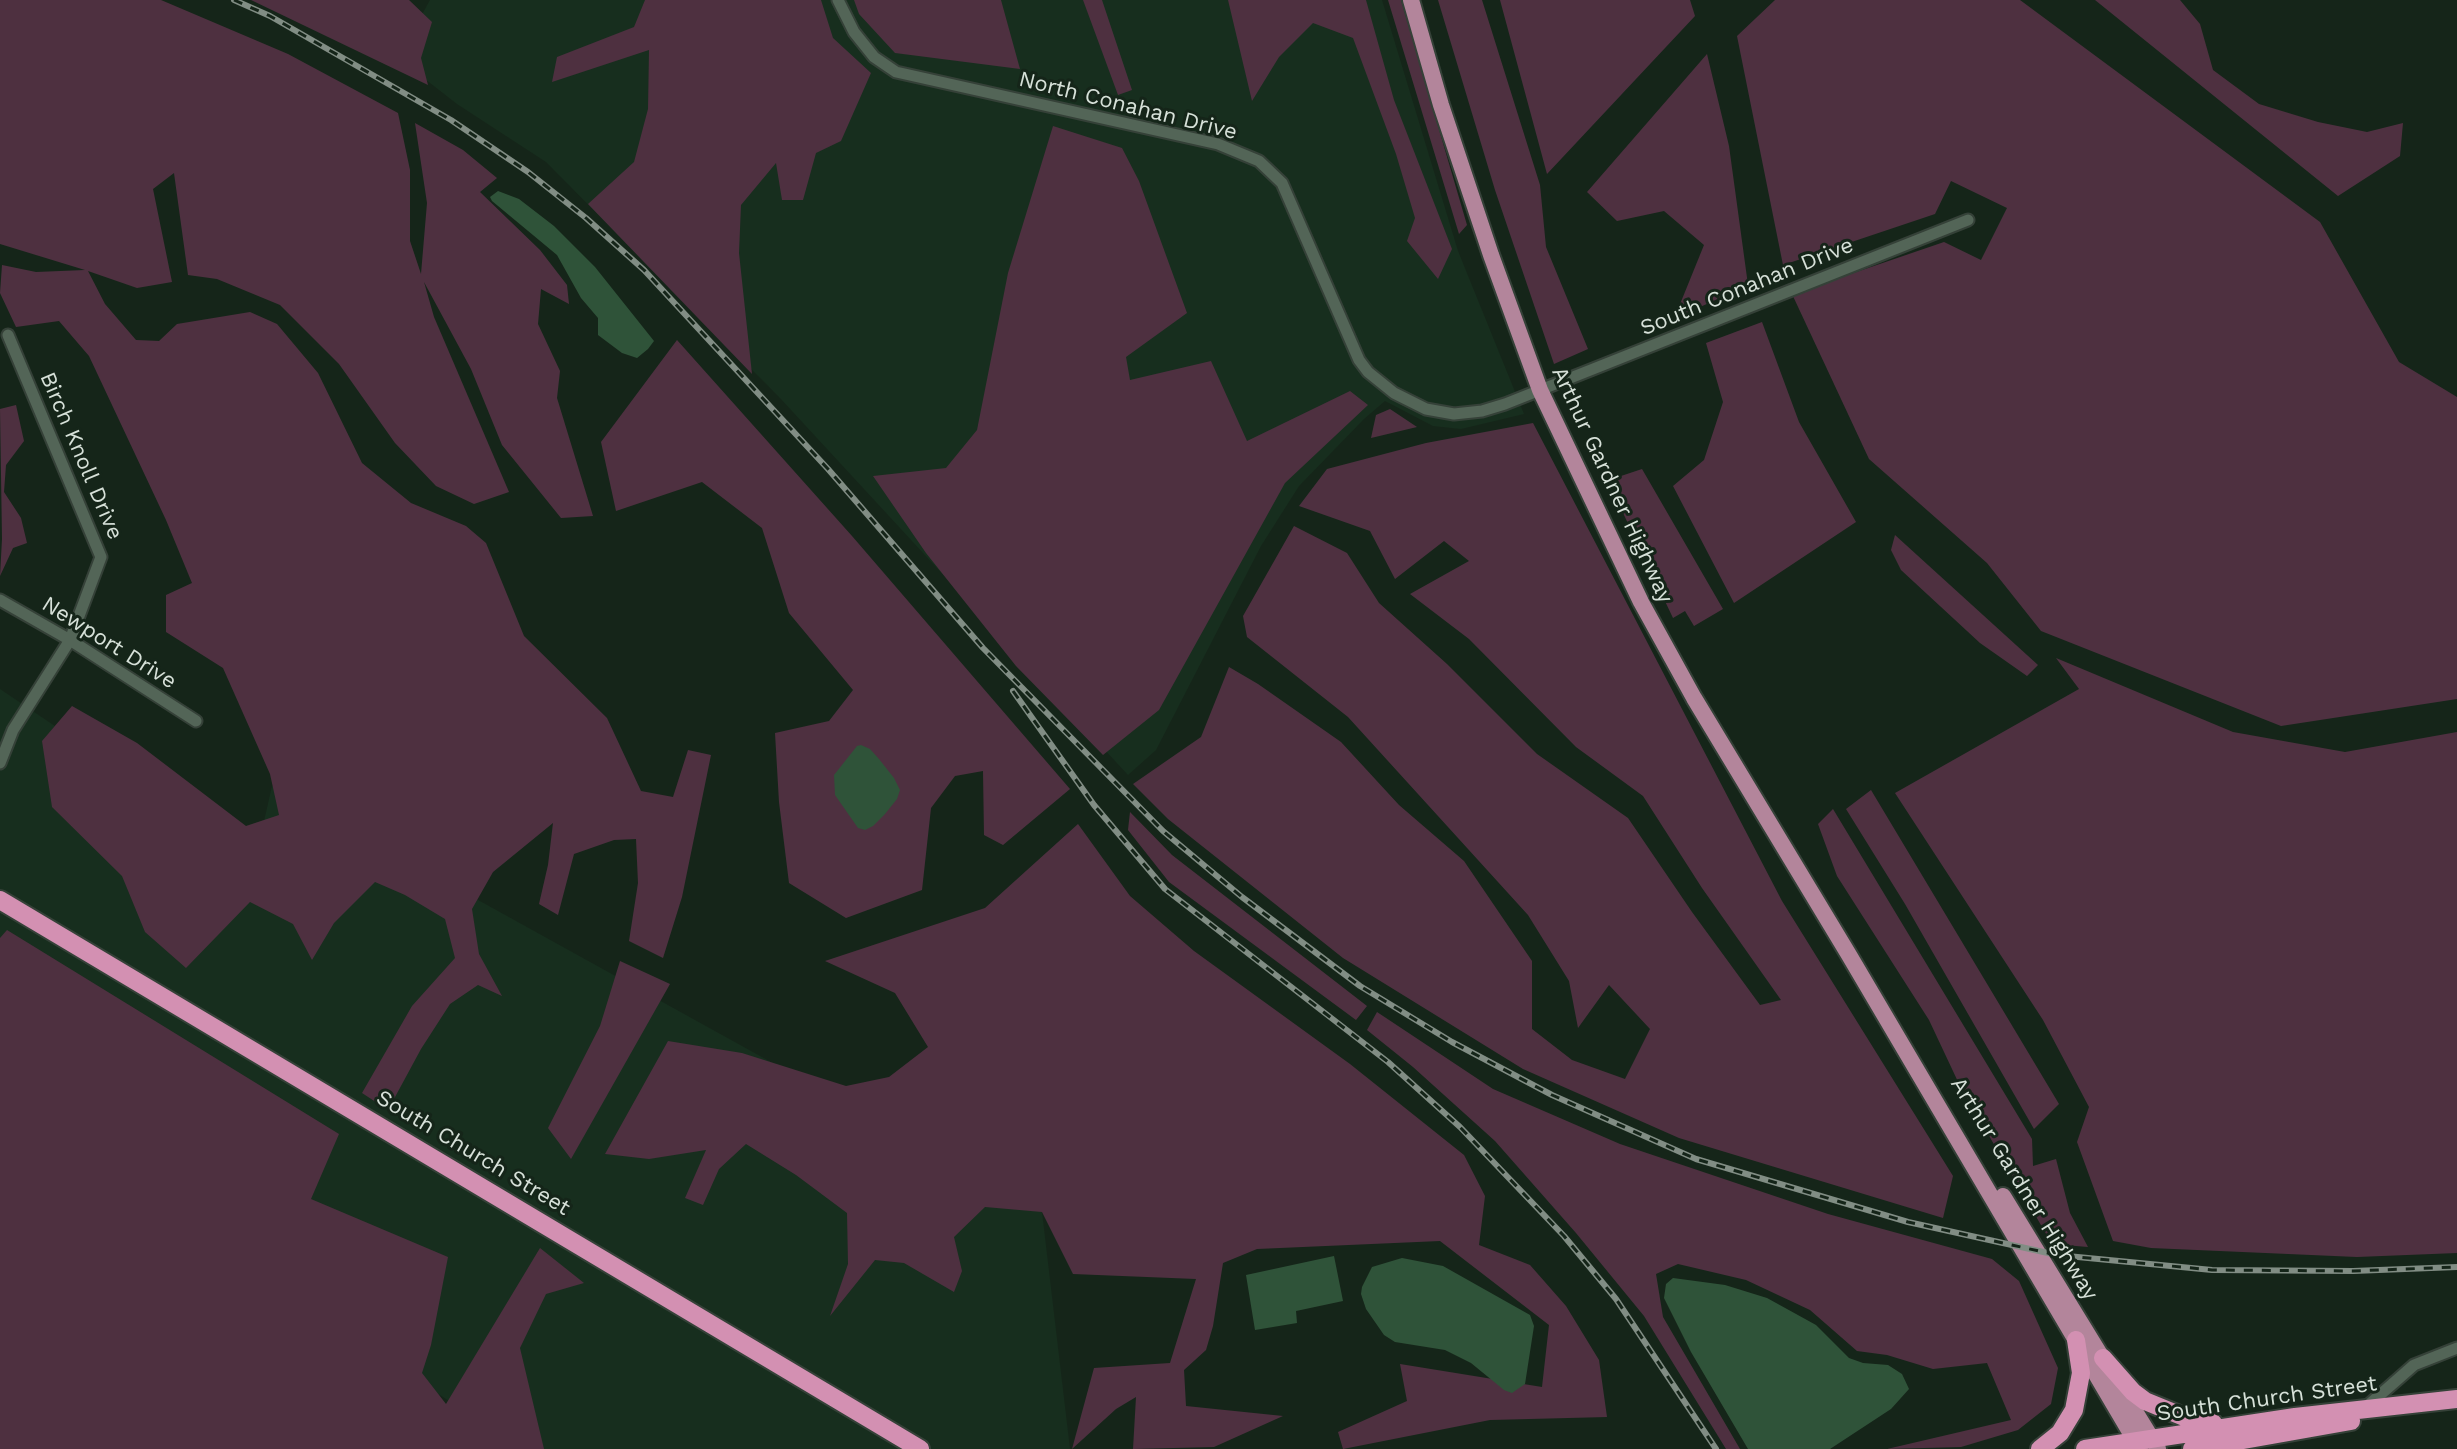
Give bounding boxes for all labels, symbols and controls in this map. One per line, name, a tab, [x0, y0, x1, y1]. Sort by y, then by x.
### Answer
street label: North Conahan Drive	[1016, 66, 1240, 146]
street label: South Conahan Drive	[1637, 232, 1857, 342]
street label: Arthur Gardner Highway	[1546, 363, 1678, 607]
street label: Birch Knoll Drive	[34, 368, 128, 544]
street label: Newport Drive	[37, 591, 181, 695]
street label: Arthur Gardner Highway	[1945, 1073, 2103, 1305]
street label: South Church Street	[371, 1085, 575, 1221]
street label: South Church Street	[2155, 1370, 2379, 1428]

